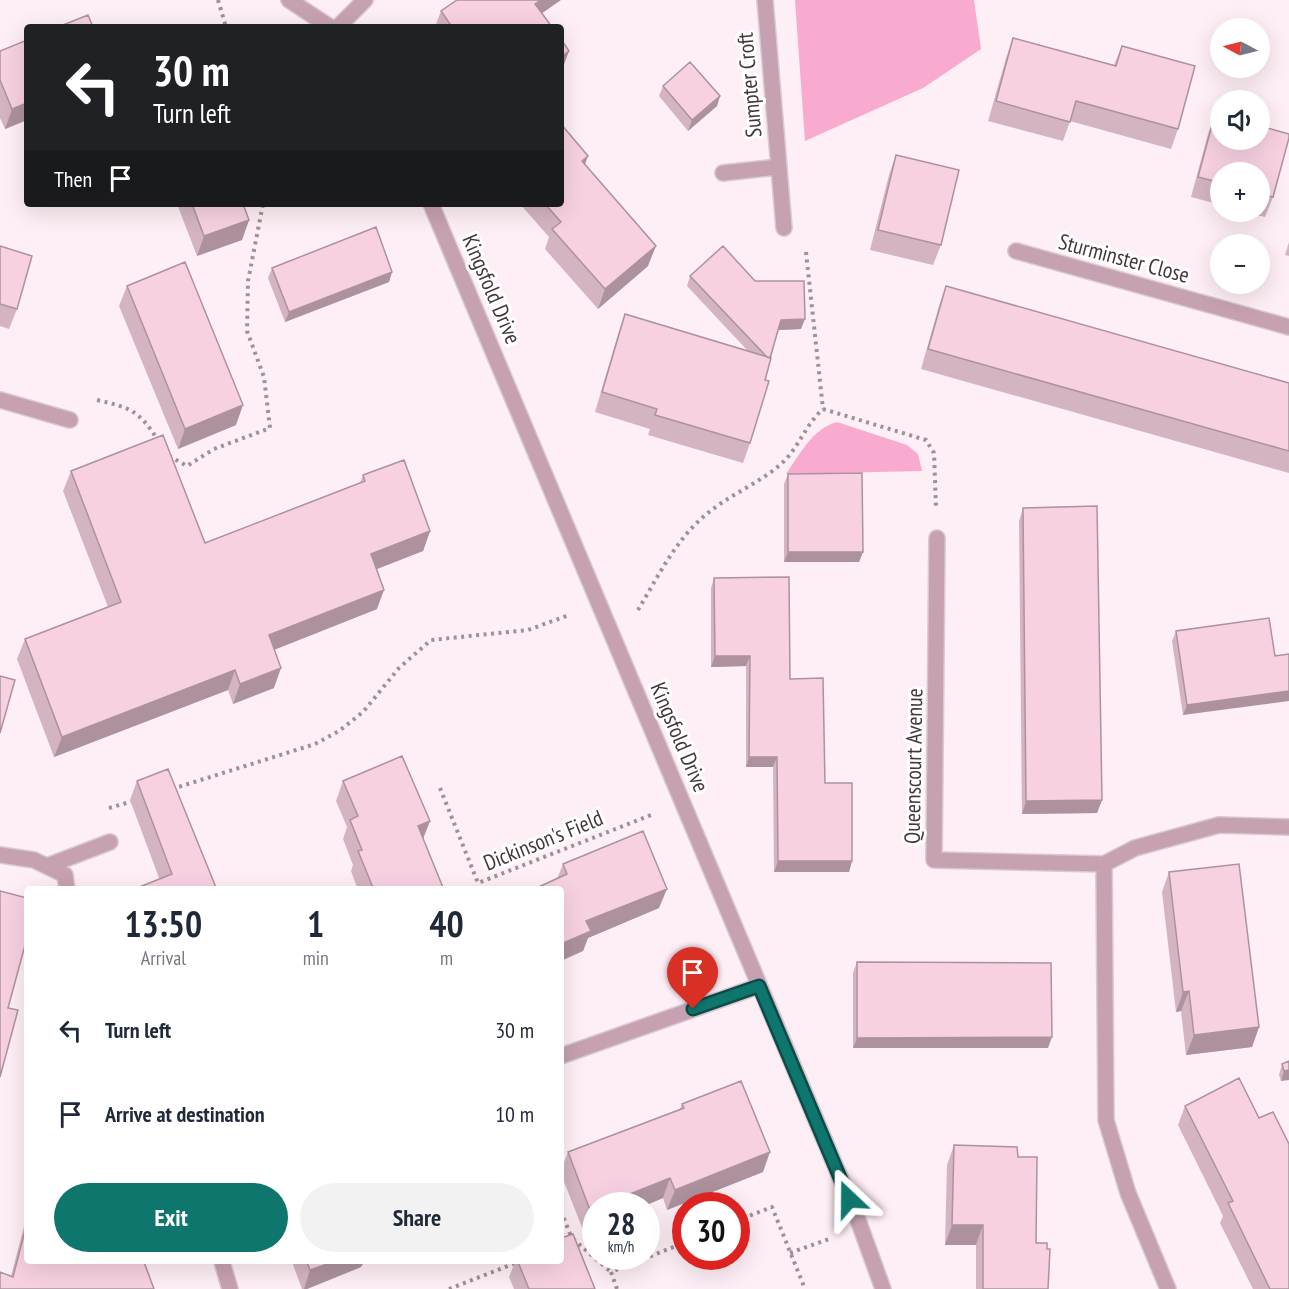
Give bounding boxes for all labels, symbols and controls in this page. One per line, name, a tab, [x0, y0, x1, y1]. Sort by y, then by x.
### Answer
north arrow	[1210, 18, 1270, 78]
map controls	[1210, 18, 1270, 294]
street label: Sumpter Croft	[730, 31, 768, 139]
text: 30 m	[153, 43, 230, 98]
icon: left	[54, 48, 132, 126]
button: sound	[1210, 90, 1270, 150]
text: Turn left	[153, 96, 231, 130]
icon: arrive	[104, 162, 137, 195]
button: +	[1210, 162, 1270, 222]
text: Then	[54, 165, 92, 193]
street label: Sturminster Close	[1056, 227, 1192, 289]
street label: Kingsfold Drive	[456, 230, 528, 348]
button: −	[1210, 234, 1270, 294]
street label: Kingsfold Drive	[644, 678, 716, 796]
street label: Queenscourt Avenue	[898, 688, 928, 844]
street label: Dickinson's Field	[479, 803, 607, 877]
text: 13:50	[124, 900, 202, 947]
text: 1	[307, 900, 324, 947]
text: 40	[429, 900, 464, 947]
text: Arrival	[141, 945, 186, 971]
text: min	[303, 945, 329, 971]
text: m	[440, 945, 453, 971]
pin	[667, 947, 718, 1009]
icon: arrive	[676, 956, 709, 989]
icon: left	[54, 1014, 87, 1047]
text: Turn left	[105, 1016, 171, 1044]
text: 30 m	[495, 1016, 534, 1044]
icon: arrive	[54, 1098, 87, 1131]
text: Arrive at destination	[105, 1100, 265, 1128]
text: 10 m	[495, 1100, 534, 1128]
position arrow	[817, 1167, 881, 1231]
button: Exit	[54, 1183, 288, 1252]
button: Share	[300, 1183, 534, 1252]
speed limit sign: 30	[672, 1192, 750, 1270]
text: 28	[607, 1204, 635, 1243]
text: km/h	[608, 1237, 634, 1256]

